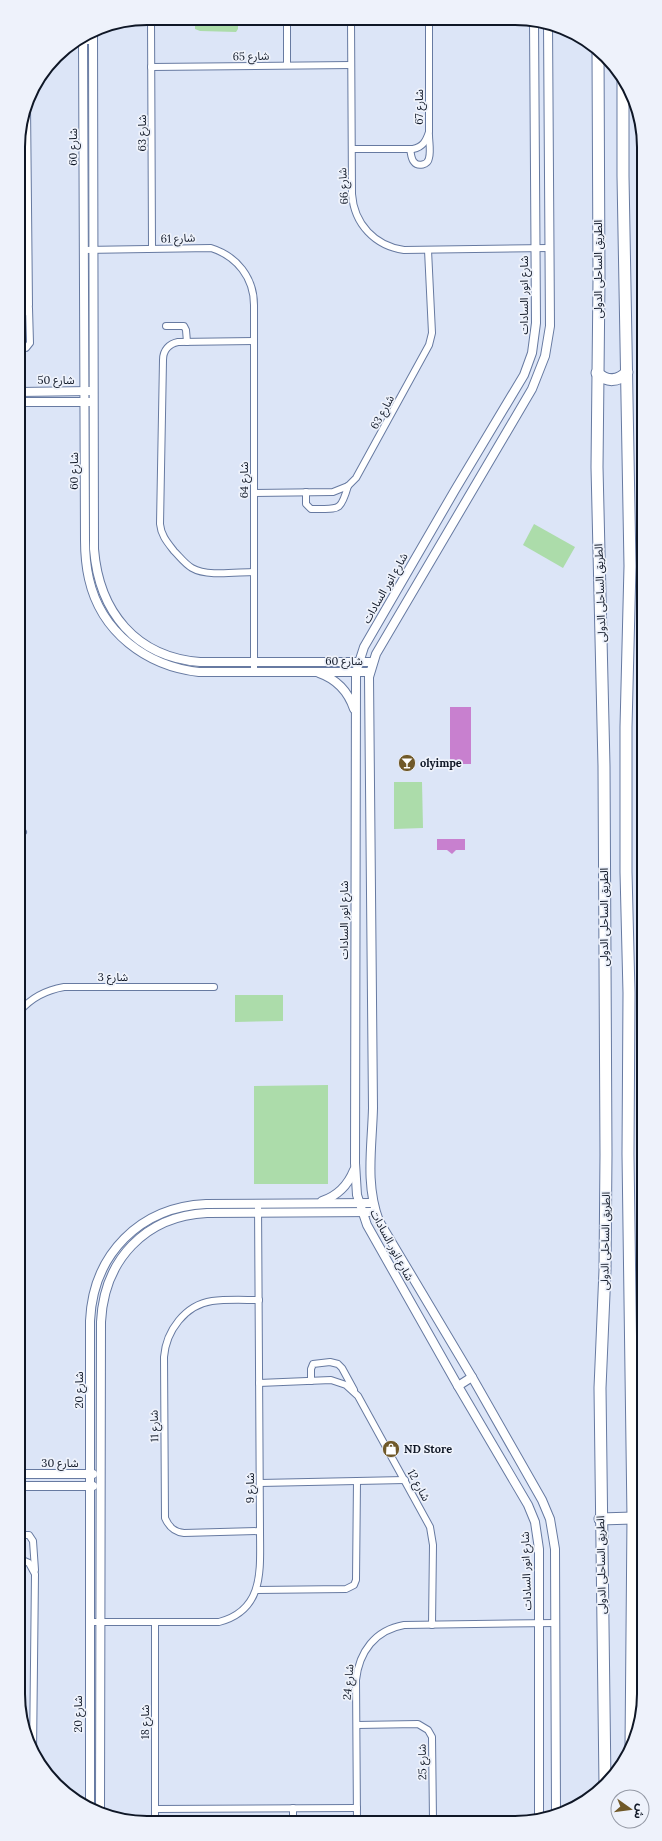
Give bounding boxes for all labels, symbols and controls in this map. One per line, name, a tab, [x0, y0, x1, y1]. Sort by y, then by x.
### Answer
street label: شارع 65	[233, 49, 270, 64]
street label: شارع 67	[412, 89, 427, 125]
street label: شارع 63	[135, 114, 150, 151]
street label: شارع 60	[66, 128, 81, 166]
street label: شارع 66	[335, 167, 352, 205]
street label: الطريق الساحلى الدولى	[591, 220, 605, 318]
street label: شارع 61	[160, 230, 196, 247]
street label: شارع انور السادات	[517, 255, 532, 334]
street label: شارع 50	[37, 373, 75, 388]
street label: شارع 63	[367, 392, 398, 432]
street label: شارع 60	[67, 452, 82, 490]
street label: شارع 64	[237, 461, 252, 498]
street label: الطريق الساحلى الدولى	[591, 544, 609, 642]
street label: شارع انور السادات	[359, 550, 412, 626]
street label: شارع 60	[325, 654, 363, 669]
bar icon: olyimpe	[397, 753, 417, 773]
place label: olyimpe	[420, 756, 462, 770]
street label: الطريق الساحلى الدولى	[597, 868, 611, 966]
street label: شارع انور السادات	[337, 880, 352, 959]
street label: شارع 3	[98, 970, 129, 985]
street label: الطريق الساحلى الدولى	[597, 1192, 613, 1290]
street label: شارع انور السادات	[366, 1207, 417, 1284]
street label: شارع 20	[72, 1371, 87, 1409]
street label: شارع 11	[147, 1409, 162, 1442]
shop icon: ND Store	[381, 1439, 401, 1459]
place label: ND Store	[404, 1442, 452, 1456]
street label: شارع 30	[41, 1456, 79, 1471]
street label: شارع 12	[404, 1467, 434, 1504]
street label: شارع 9	[243, 1472, 258, 1503]
street label: الطريق الساحلى الدولى	[593, 1516, 609, 1614]
street label: شارع انور السادات	[518, 1531, 535, 1611]
street label: شارع 24	[339, 1663, 358, 1701]
street label: شارع 20	[71, 1695, 86, 1733]
street label: شارع 18	[138, 1704, 153, 1739]
street label: شارع 25	[415, 1743, 430, 1780]
north arrow	[610, 1789, 650, 1829]
text: ش	[631, 1802, 648, 1820]

